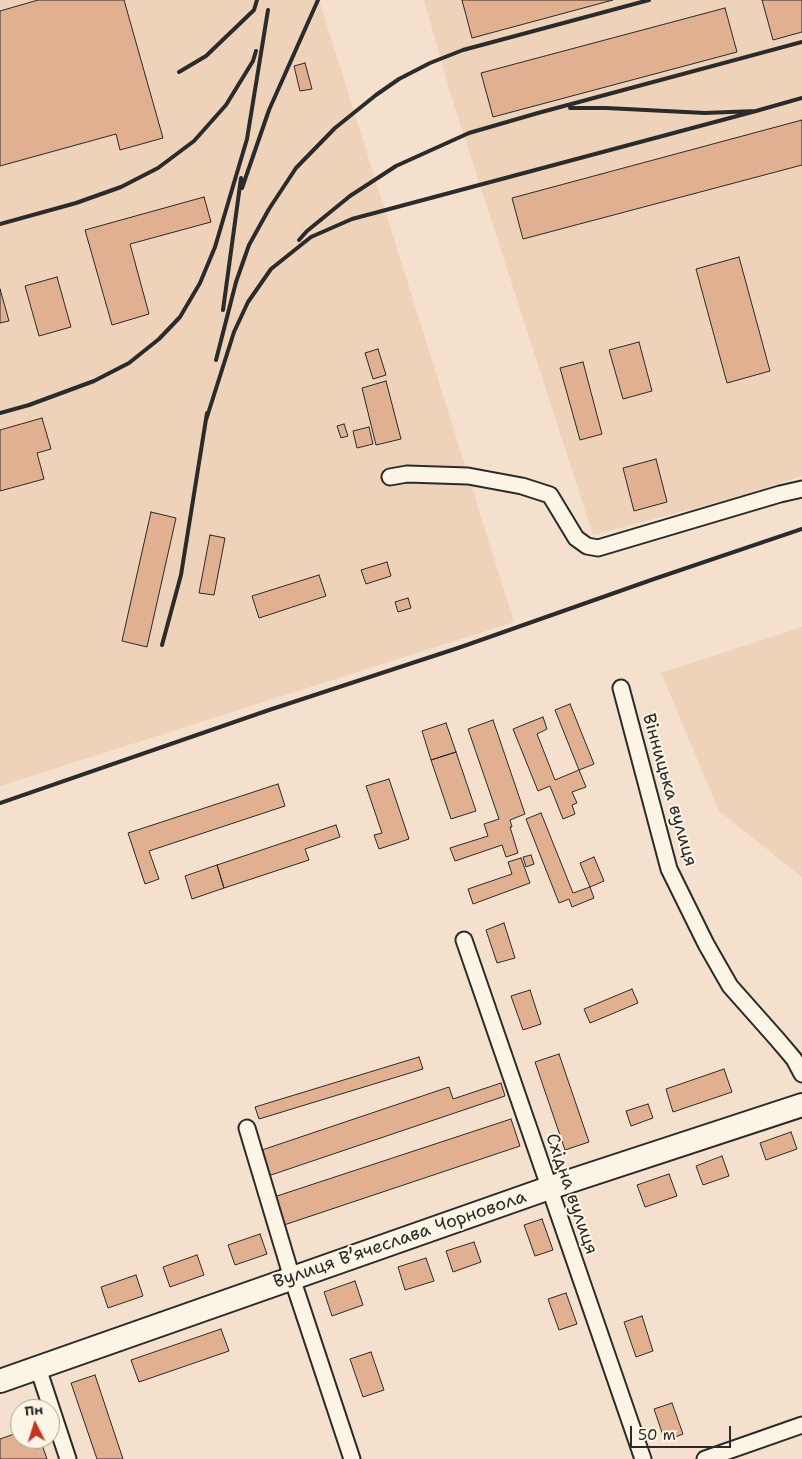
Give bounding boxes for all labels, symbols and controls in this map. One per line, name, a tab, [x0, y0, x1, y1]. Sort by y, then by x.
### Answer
street label: Вінницька вулиця	[637, 711, 701, 869]
street label: Східна вулиця	[540, 1131, 602, 1257]
street label: Вулиця Вʼячеслава Чорновола	[271, 1187, 529, 1293]
north arrow	[10, 1399, 60, 1449]
text: Пн	[24, 1400, 44, 1420]
scale bar	[632, 1416, 733, 1448]
text: 50 m	[638, 1425, 676, 1445]

